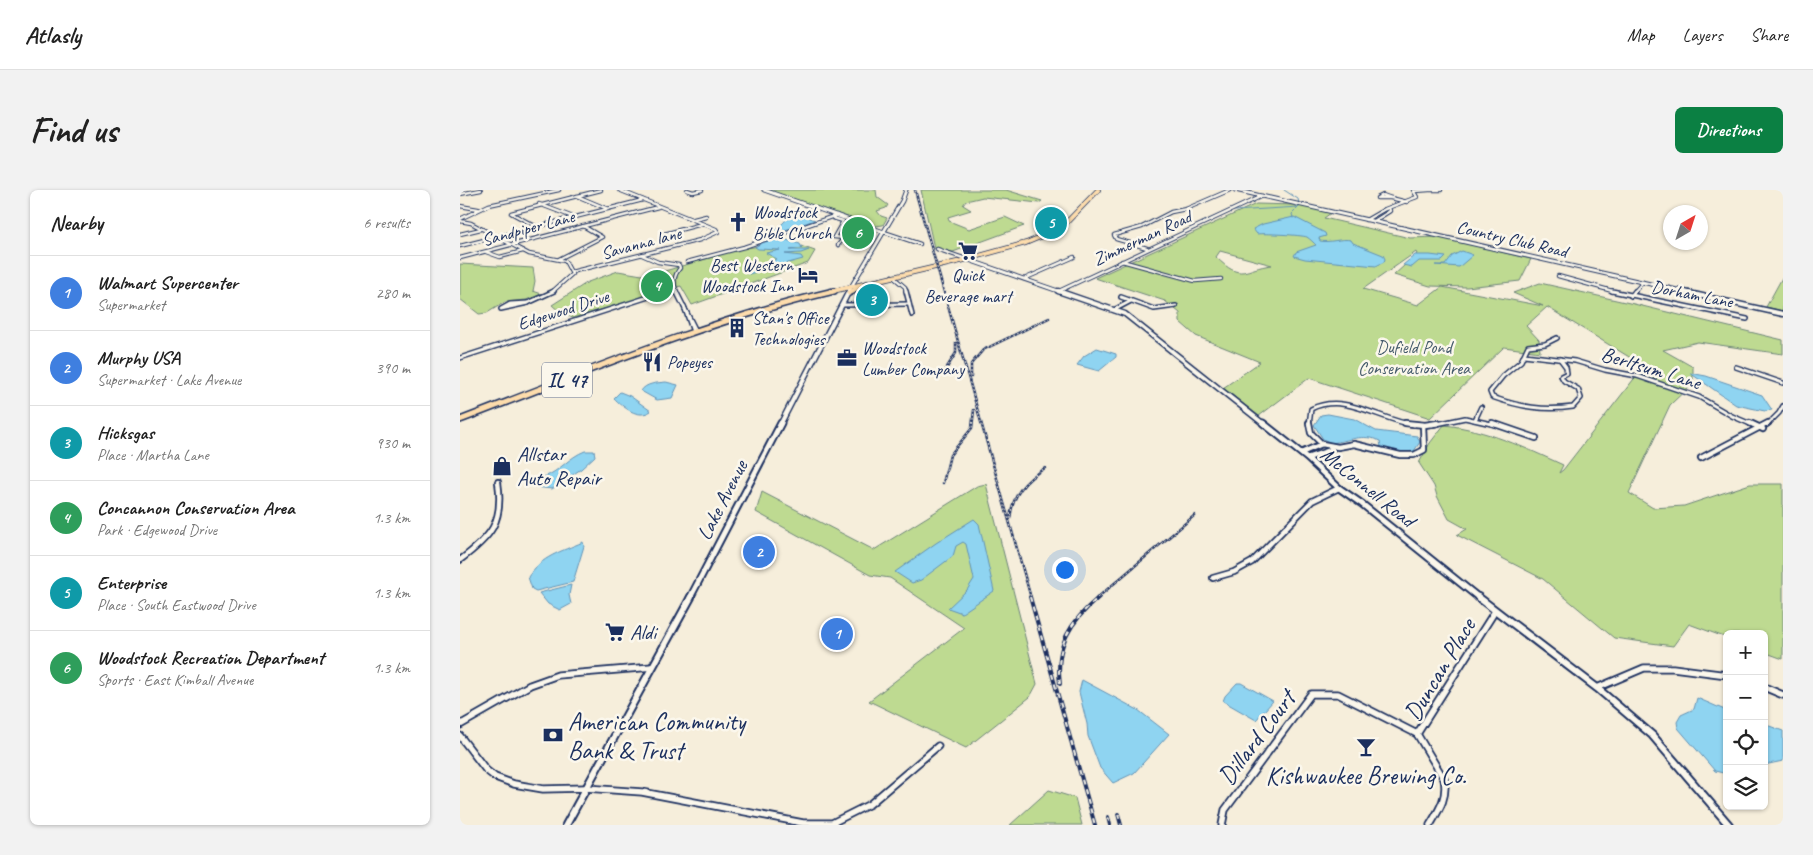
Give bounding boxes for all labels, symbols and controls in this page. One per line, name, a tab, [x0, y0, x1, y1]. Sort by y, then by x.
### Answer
text: Atlasly	[25, 20, 81, 50]
text: Map	[1627, 24, 1655, 46]
text: Layers	[1683, 24, 1722, 46]
text: Share	[1750, 24, 1788, 46]
button: Directions	[1675, 107, 1783, 153]
text: Find us	[30, 108, 117, 153]
place label: Woodstock Bible Church	[753, 201, 832, 244]
pin: 5	[1035, 204, 1067, 242]
street label: Zimmerman Road	[1089, 204, 1197, 270]
street label: Sandpiper Lane	[479, 205, 578, 251]
north arrow	[1663, 205, 1708, 250]
text: Nearby	[50, 210, 103, 236]
church icon: Woodstock Bible Church	[727, 211, 749, 233]
text: 6 results	[363, 213, 410, 233]
pin: 6	[842, 214, 874, 252]
street label: Country Club Road	[1455, 216, 1572, 263]
street label: Savanna lane	[599, 221, 685, 264]
supermarket icon: Quick Beverage mart	[957, 240, 979, 262]
place label: Best Western Woodstock Inn	[701, 254, 794, 297]
hotel icon: Best Western Woodstock Inn	[797, 264, 819, 286]
place label: Quick Beverage mart	[924, 264, 1015, 307]
pin: 4	[641, 267, 673, 305]
text: Walmart Supercenter	[97, 271, 238, 295]
street label: Dorham Lane	[1650, 275, 1736, 313]
pin: 3	[856, 281, 888, 319]
text: 1	[62, 283, 70, 303]
text: 280 m	[376, 283, 410, 303]
street label: Edgewood Drive	[515, 285, 612, 335]
text: Supermarket	[97, 295, 165, 315]
place label: Stan's Office Technologies	[752, 307, 830, 350]
building icon: Stan's Office Technologies	[726, 317, 748, 339]
park label: Dufield Pond Conservation Area	[1358, 336, 1471, 379]
place label: Woodstock Lumber Company	[862, 337, 966, 380]
street label: Berltsum Lane	[1598, 341, 1706, 396]
text: Murphy USA	[97, 346, 180, 370]
office icon: Woodstock Lumber Company	[836, 347, 858, 369]
restaurant icon: Popeyes	[641, 351, 663, 373]
place label: Popeyes	[667, 351, 714, 373]
text: 2	[62, 358, 70, 378]
text: 390 m	[376, 358, 410, 378]
road number: IL 47	[542, 362, 592, 398]
text: Supermarket · Lake Avenue	[97, 370, 241, 390]
text: Hicksgas	[97, 421, 154, 445]
text: 3	[62, 433, 70, 453]
text: 930 m	[376, 433, 410, 453]
place label: Allstar Auto Repair	[517, 441, 602, 491]
street label: McConnell Road	[1316, 441, 1423, 535]
text: Place · Martha Lane	[97, 445, 209, 465]
shop icon: Allstar Auto Repair	[491, 455, 513, 477]
street label: Lake Avenue	[691, 455, 754, 544]
text: Concannon Conservation Area	[97, 496, 294, 520]
text: 4	[62, 508, 70, 528]
text: 1.3 km	[373, 508, 410, 528]
text: Park · Edgewood Drive	[97, 520, 217, 540]
pin: 2	[743, 533, 775, 571]
your location	[1052, 557, 1078, 583]
text: Enterprise	[97, 571, 166, 595]
text: 5	[63, 583, 69, 603]
text: 1.3 km	[373, 583, 410, 603]
text: Place · South Eastwood Drive	[97, 595, 256, 615]
street label: Duncan Place	[1397, 611, 1484, 727]
pin: 1	[821, 615, 853, 653]
place label: Aldi	[630, 619, 659, 645]
supermarket icon: Aldi	[604, 621, 626, 643]
map controls	[1723, 630, 1768, 810]
button: +	[1723, 630, 1768, 675]
text: Woodstock Recreation Department	[97, 646, 324, 670]
text: 6	[62, 658, 70, 678]
text: 1.3 km	[373, 658, 410, 678]
text: Sports · East Kimball Avenue	[97, 670, 253, 690]
button: −	[1723, 675, 1768, 720]
street label: Dillard Court	[1211, 681, 1305, 791]
place label: American Community Bank & Trust	[568, 706, 748, 767]
button: locate	[1723, 720, 1768, 765]
bank icon: American Community Bank & Trust	[542, 724, 564, 746]
bar icon: Kishwaukee Brewing Co.	[1355, 736, 1377, 758]
place label: Kishwaukee Brewing Co.	[1266, 760, 1466, 792]
button: layers	[1723, 765, 1768, 810]

